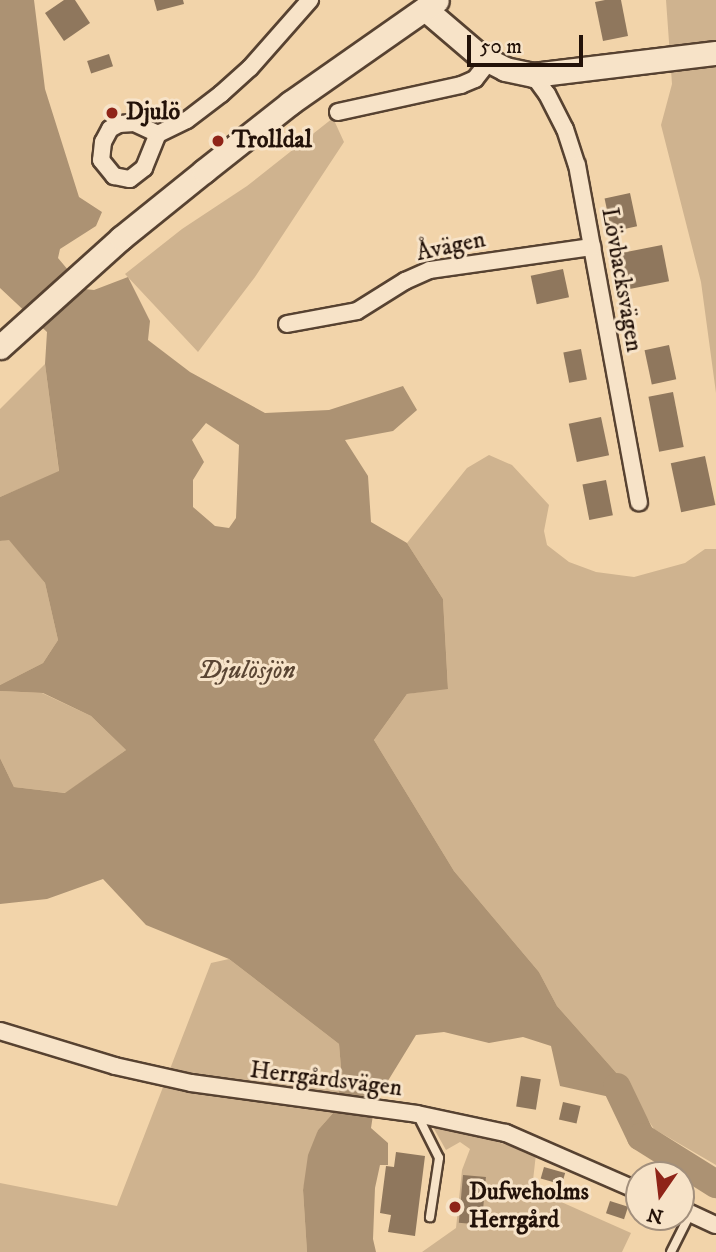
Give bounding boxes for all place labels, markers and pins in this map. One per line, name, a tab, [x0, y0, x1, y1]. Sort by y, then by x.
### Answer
place label: Djulö	[126, 99, 180, 127]
marker: Djulö	[104, 105, 120, 121]
place label: Trolldal	[232, 127, 312, 155]
marker: Trolldal	[210, 133, 226, 149]
place label: Dufweholms Herrgård	[469, 1179, 589, 1235]
marker: Dufweholms Herrgård	[447, 1199, 463, 1215]

